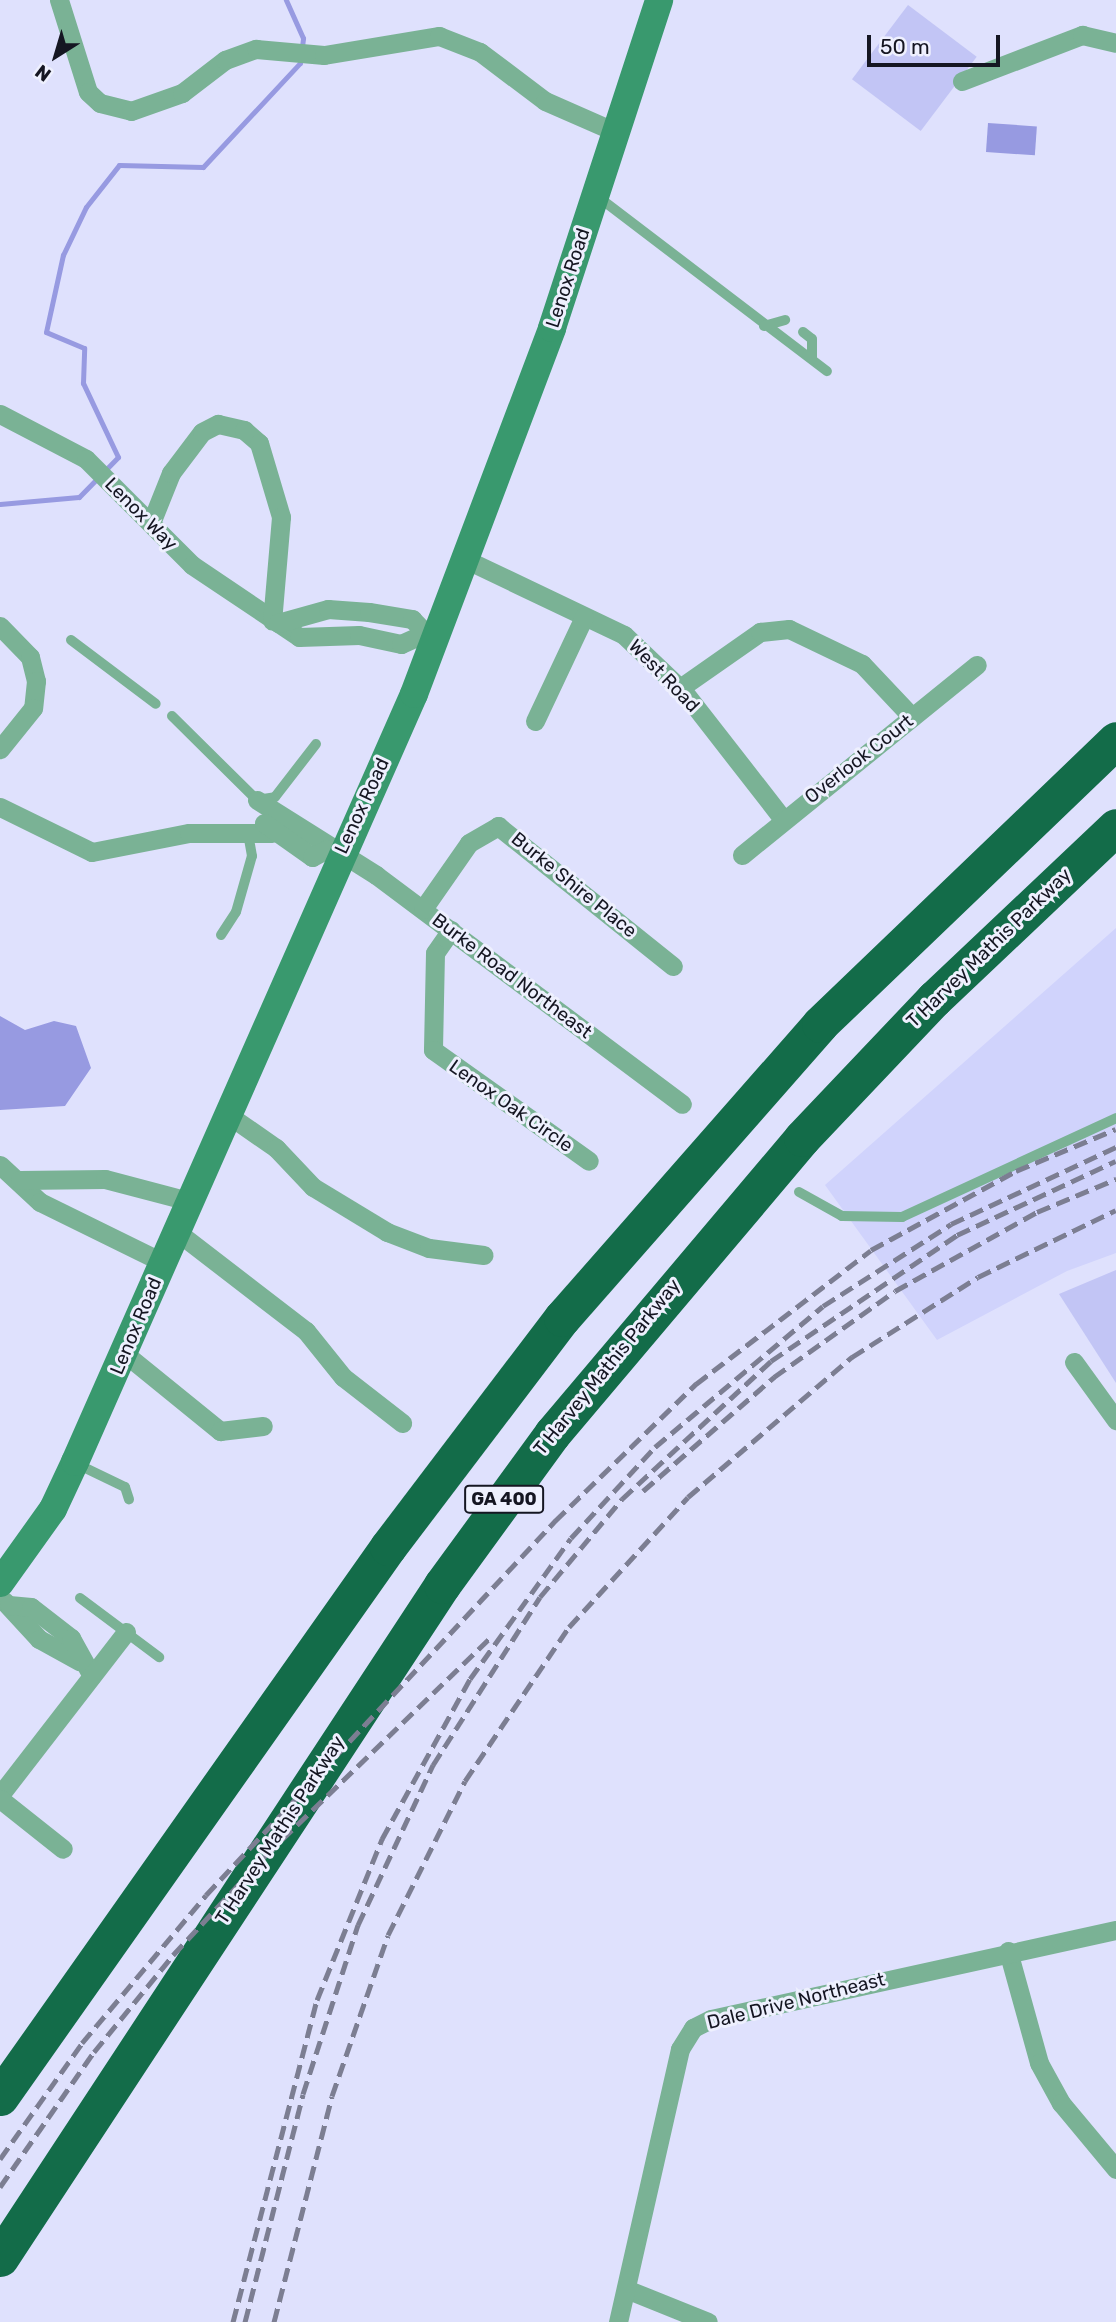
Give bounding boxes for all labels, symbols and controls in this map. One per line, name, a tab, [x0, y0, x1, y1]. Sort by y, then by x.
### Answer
north arrow	[21, 21, 91, 91]
scale bar	[871, 21, 1004, 65]
text: 50 m	[880, 34, 930, 59]
text: N	[31, 60, 55, 86]
street label: Lenox Road	[541, 225, 595, 331]
street label: Lenox Way	[100, 473, 182, 555]
street label: West Road	[624, 635, 704, 717]
street label: Overlook Court	[800, 710, 918, 808]
street label: Lenox Road	[330, 754, 394, 858]
street label: Burke Shire Place	[507, 827, 641, 943]
street label: T Harvey Mathis Parkway	[902, 863, 1076, 1033]
street label: Burke Road Northeast	[428, 908, 596, 1044]
street label: Lenox Oak Circle	[445, 1055, 577, 1157]
street label: Lenox Road	[105, 1274, 167, 1378]
street label: T Harvey Mathis Parkway	[529, 1274, 685, 1460]
road number: GA 400	[464, 1484, 544, 1514]
street label: T Harvey Mathis Parkway	[210, 1731, 350, 1929]
street label: Dale Drive Northeast	[705, 1968, 887, 2034]

